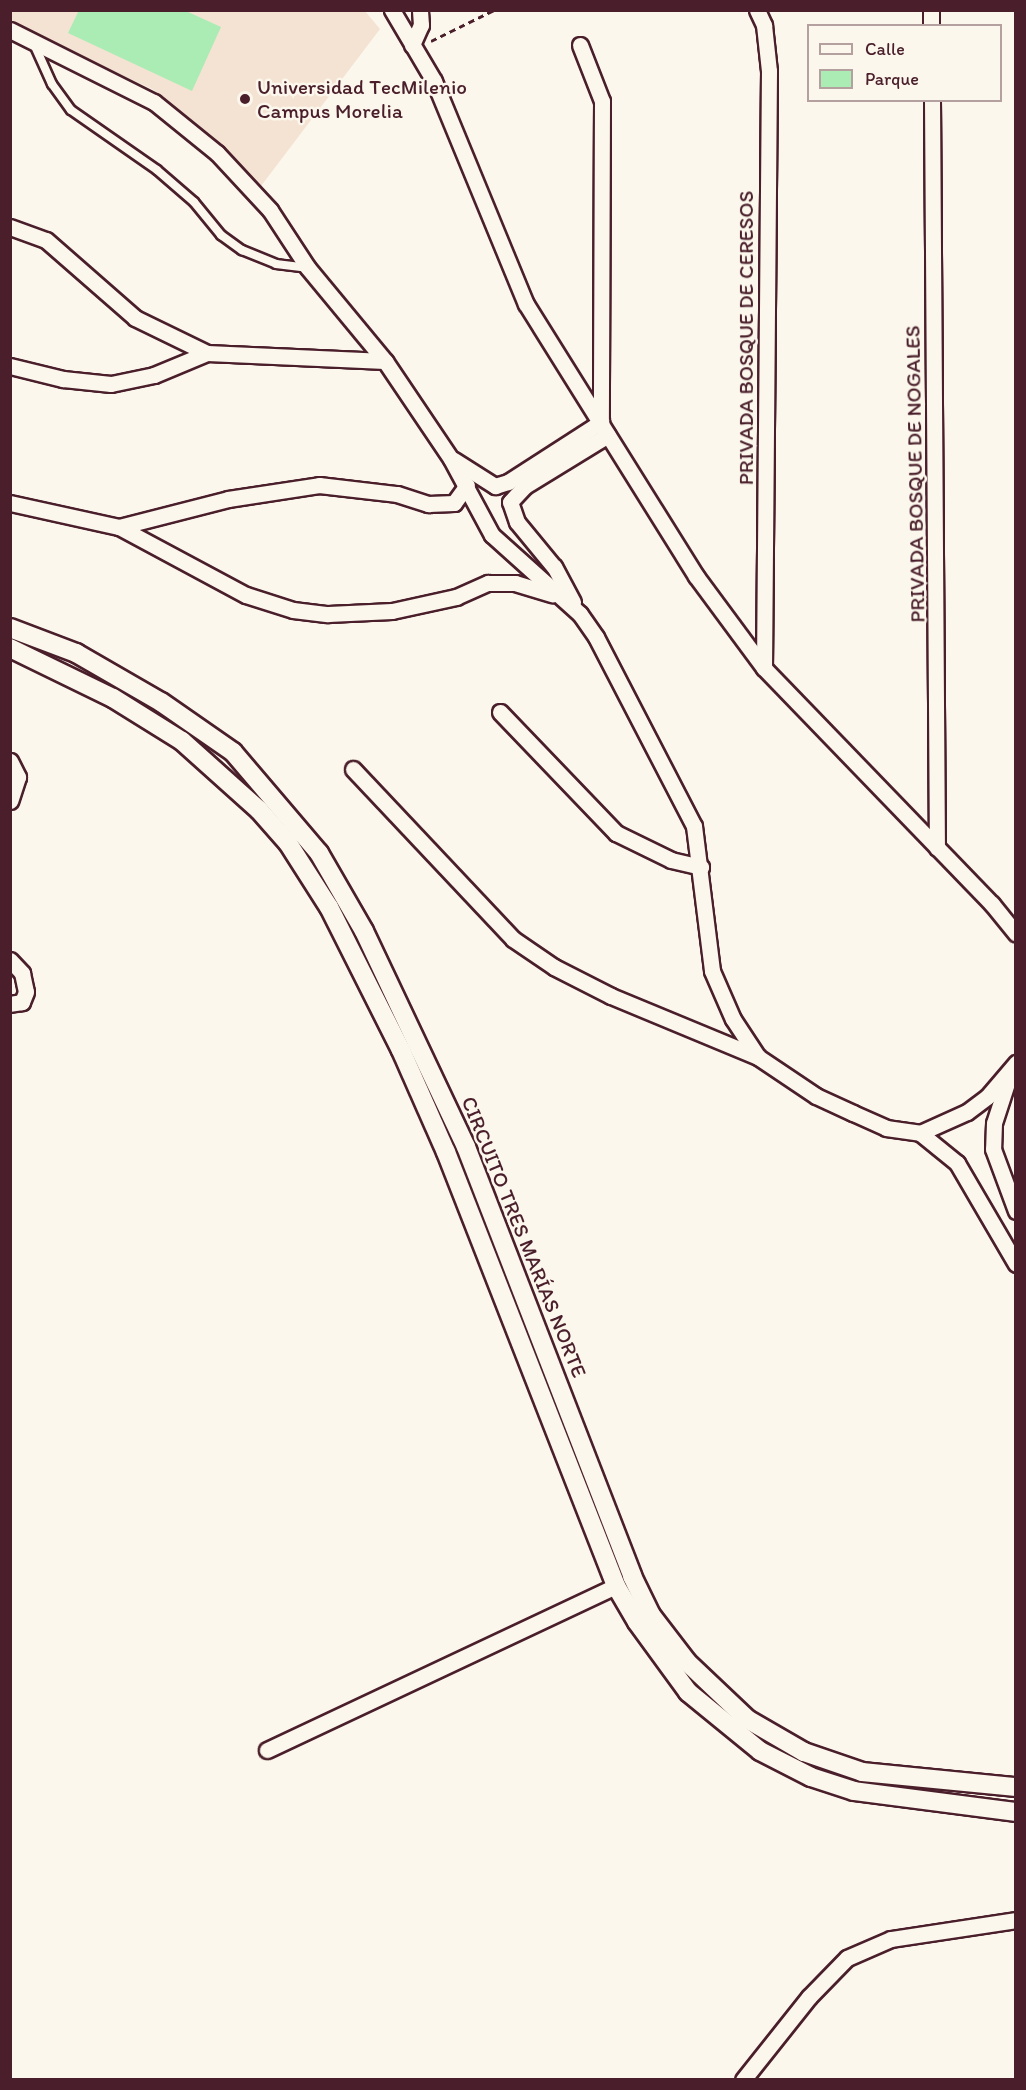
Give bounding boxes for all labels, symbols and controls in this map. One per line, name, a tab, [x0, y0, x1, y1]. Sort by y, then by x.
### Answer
legend	[807, 24, 1002, 102]
text: Calle	[865, 38, 905, 60]
text: Parque	[865, 68, 919, 90]
place label: Universidad TecMilenio Campus Morelia	[257, 74, 465, 124]
marker: Universidad TecMilenio Campus Morelia	[238, 92, 252, 106]
street label: PRIVADA BOSQUE DE CERESOS	[733, 190, 759, 486]
street label: PRIVADA BOSQUE DE NOGALES	[900, 325, 930, 623]
street label: CIRCUITO TRES MARÍAS NORTE	[456, 1093, 592, 1381]

